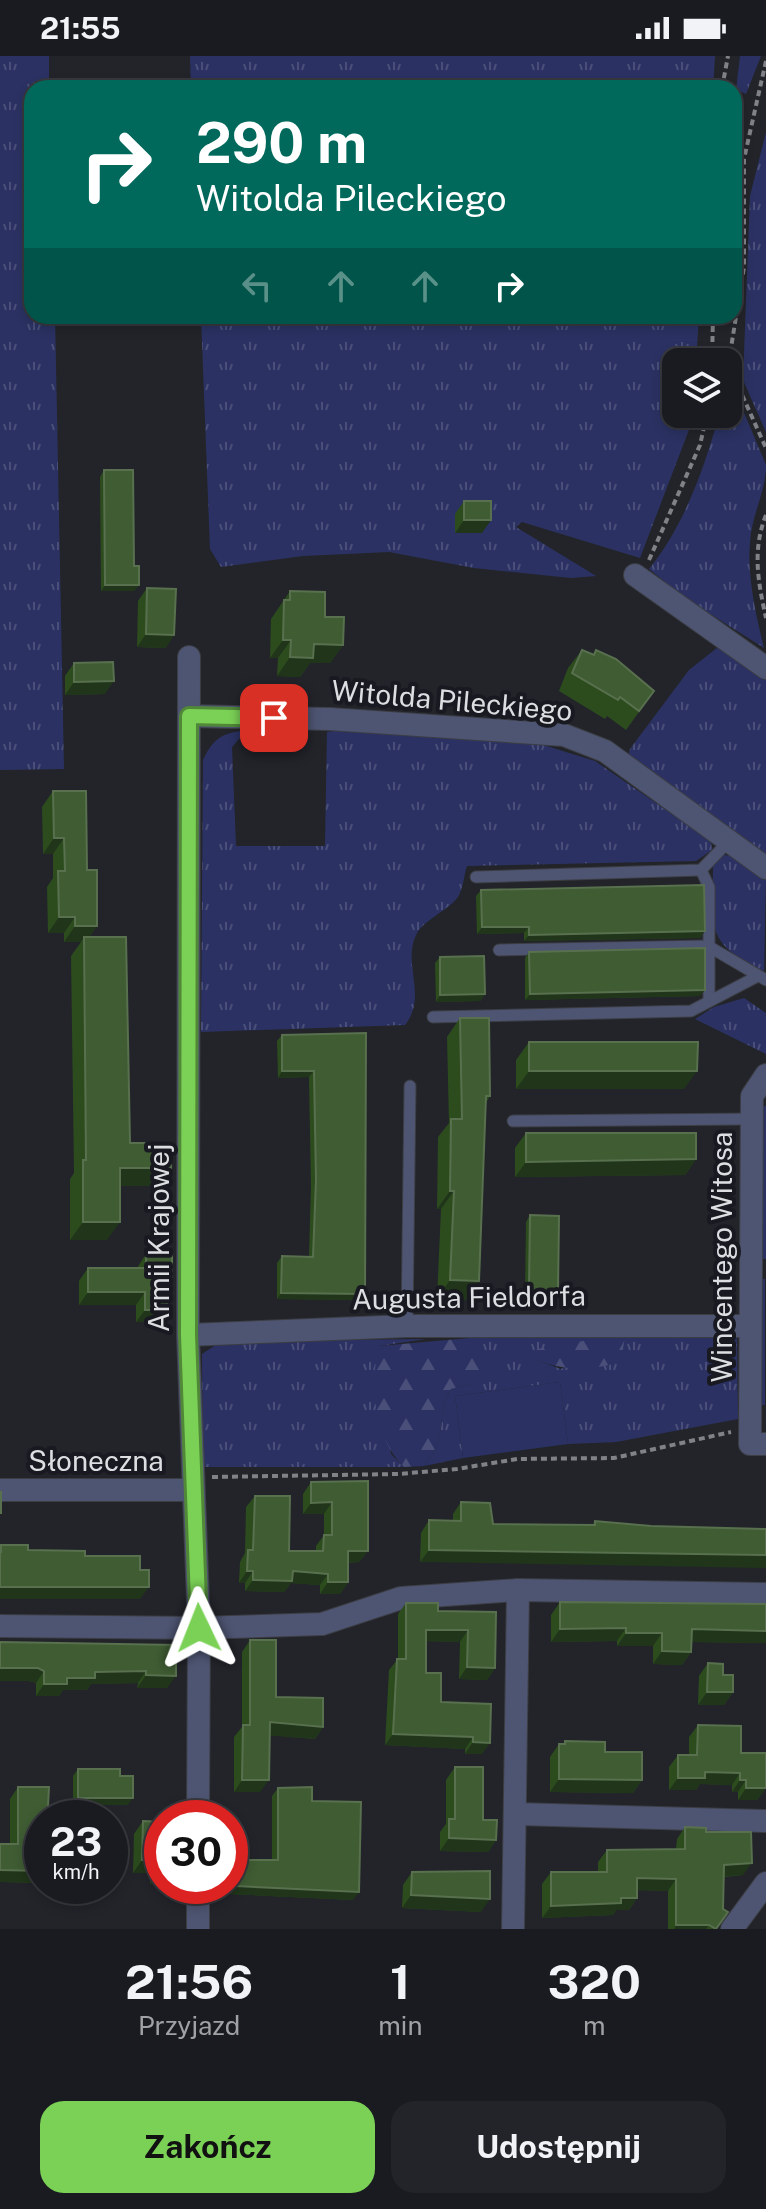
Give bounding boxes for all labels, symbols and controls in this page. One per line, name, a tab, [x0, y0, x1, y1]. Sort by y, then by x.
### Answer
text: 21:55	[40, 10, 120, 46]
text: 290 m	[196, 110, 367, 176]
icon: right	[64, 112, 168, 216]
text: Witolda Pileckiego	[196, 177, 507, 219]
icon: left	[235, 264, 279, 308]
icon: ahead	[319, 264, 363, 308]
icon: ahead	[403, 264, 447, 308]
icon: right	[487, 264, 531, 308]
map controls	[662, 348, 742, 428]
button: layers	[662, 348, 742, 428]
street label: Witolda Pileckiego	[330, 673, 574, 727]
pin	[240, 684, 308, 752]
icon: arrive	[252, 696, 296, 740]
street label: Wincentego Witosa	[705, 1131, 738, 1383]
street label: Armii Krajowej	[142, 1144, 175, 1332]
street label: Augusta Fieldorfa	[352, 1278, 586, 1316]
street label: Słoneczna	[28, 1444, 164, 1477]
position arrow	[157, 1586, 241, 1670]
speed limit sign: 30	[144, 1800, 248, 1904]
text: 23	[50, 1818, 102, 1865]
text: km/h	[52, 1860, 100, 1884]
text: 21:56	[125, 1953, 253, 2010]
text: 1	[390, 1953, 411, 2010]
text: 320	[548, 1953, 641, 2010]
text: Przyjazd	[138, 2010, 240, 2041]
text: min	[378, 2010, 422, 2041]
text: m	[583, 2010, 605, 2041]
button: Zakończ	[40, 2101, 375, 2193]
button: Udostępnij	[391, 2101, 726, 2193]

